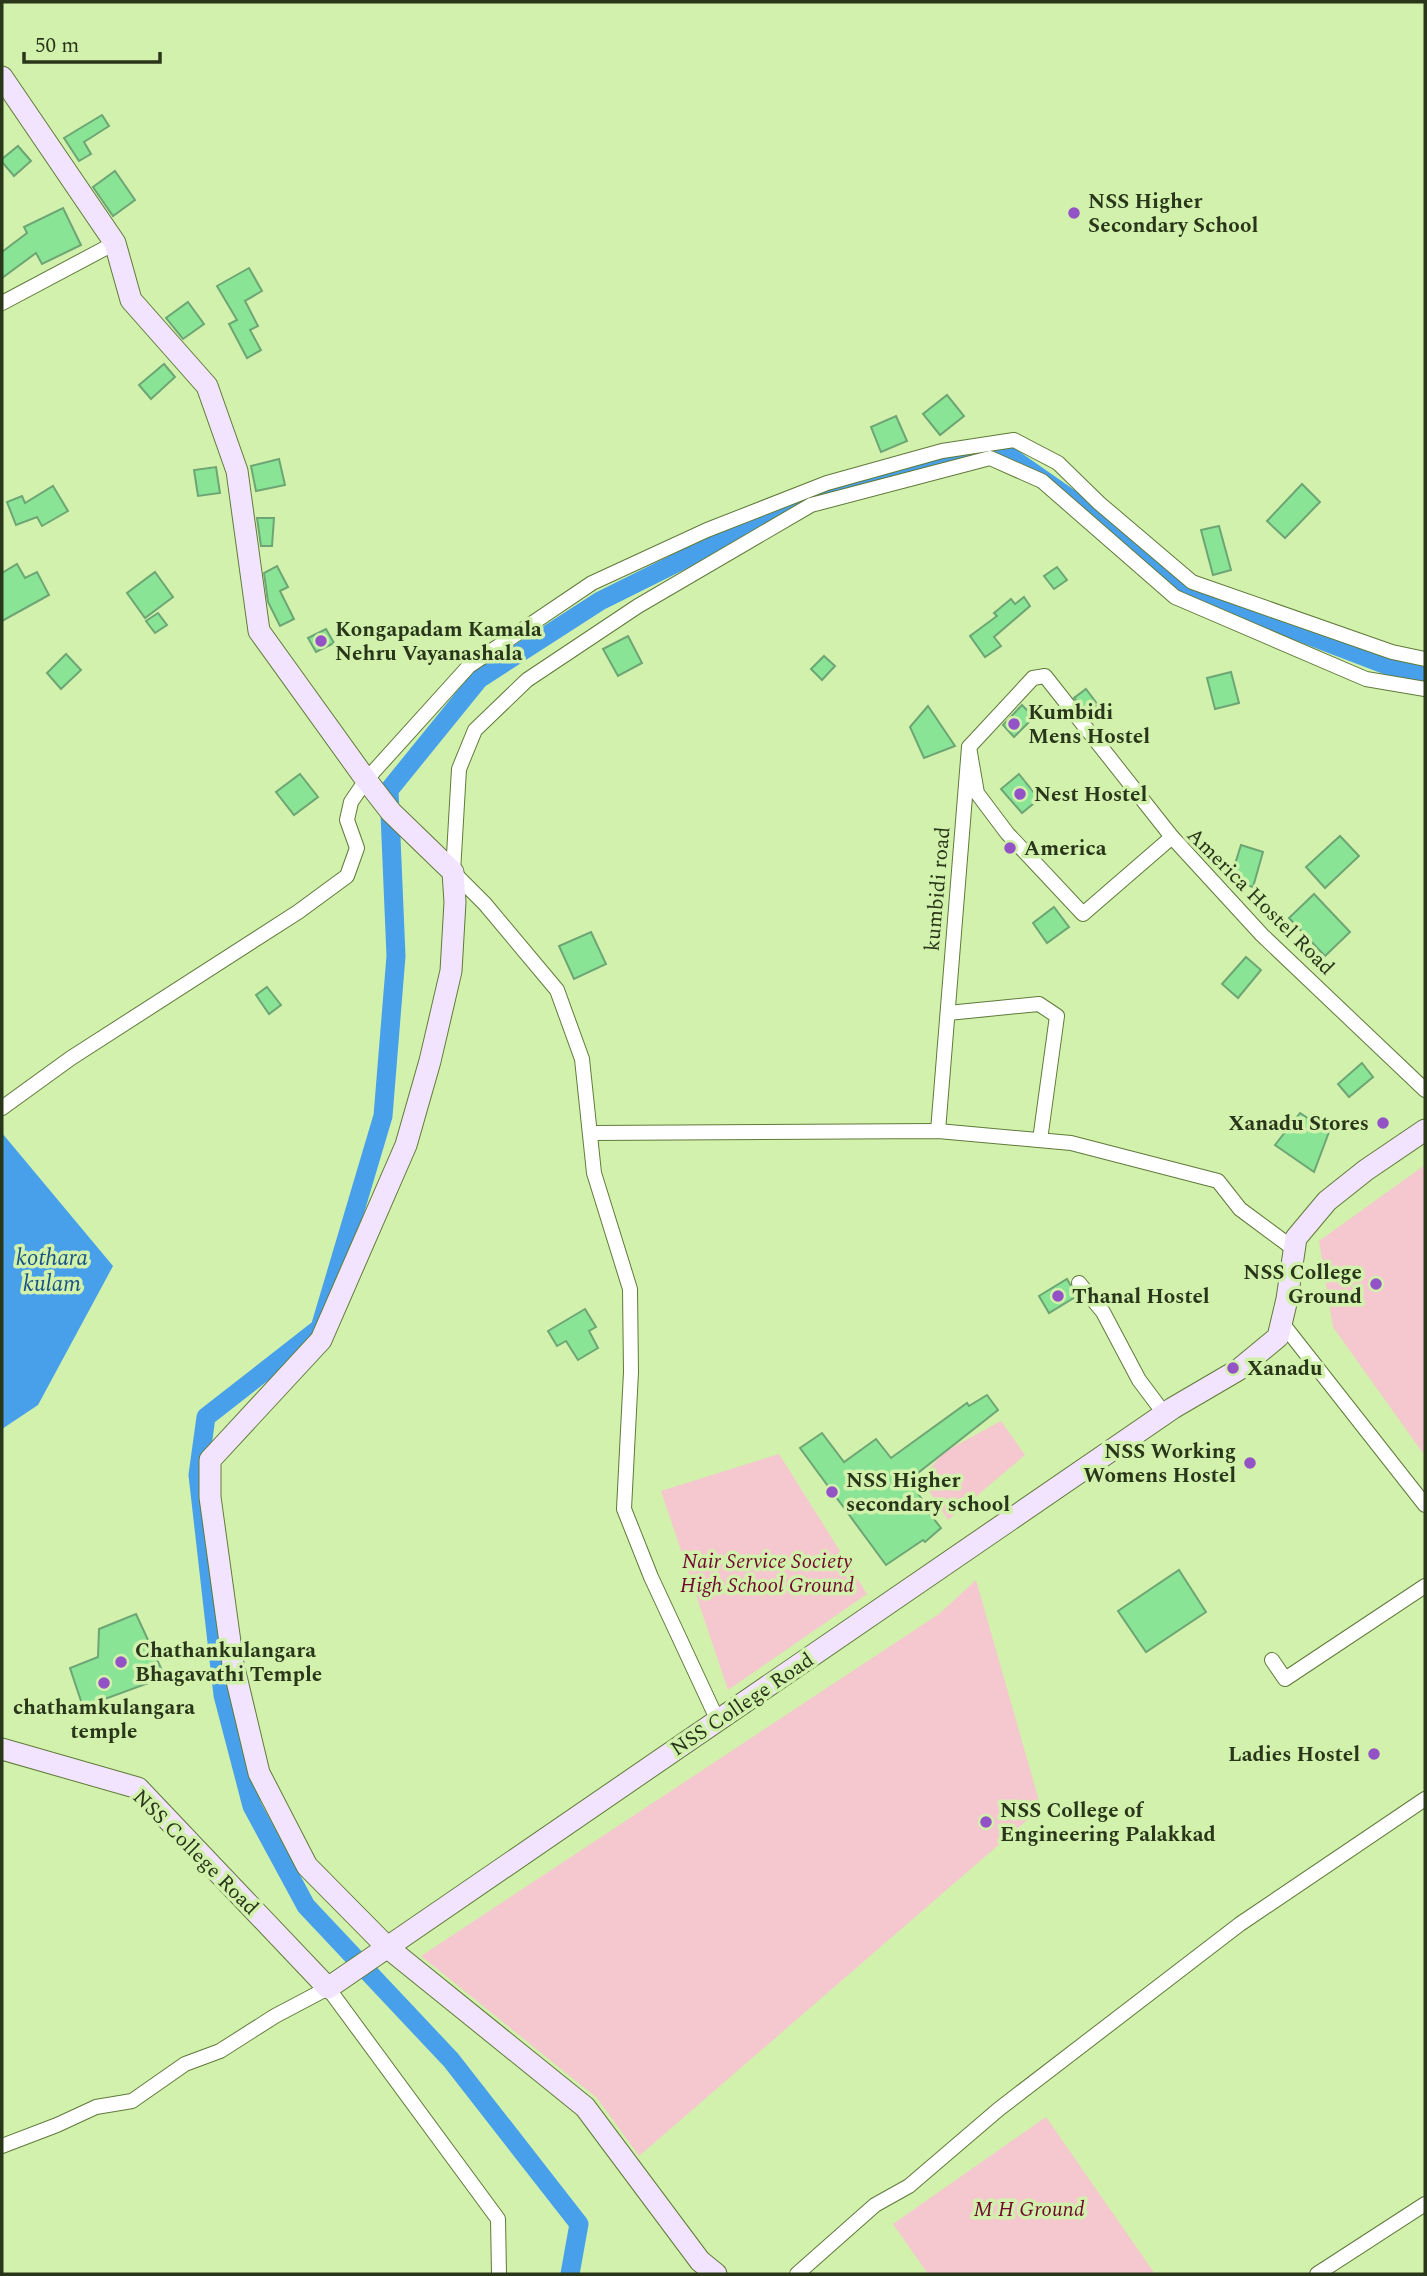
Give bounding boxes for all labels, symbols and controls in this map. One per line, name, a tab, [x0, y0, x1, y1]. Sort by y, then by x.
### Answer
scale bar	[24, 21, 161, 65]
text: 50 m	[35, 30, 79, 62]
place label: NSS Higher Secondary School	[1088, 186, 1259, 242]
marker: NSS Higher Secondary School	[1066, 205, 1082, 221]
place label: Kongapadam Kamala Nehru Vayanashala	[335, 614, 542, 670]
marker: Kongapadam Kamala Nehru Vayanashala	[313, 633, 329, 649]
place label: Kumbidi Mens Hostel	[1028, 697, 1150, 753]
marker: Kumbidi Mens Hostel	[1006, 716, 1022, 732]
place label: Nest Hostel	[1034, 779, 1147, 811]
marker: Nest Hostel	[1012, 786, 1028, 802]
street label: America Hostel Road	[1179, 820, 1342, 983]
street label: kumbidi road	[917, 826, 959, 953]
place label: America	[1024, 833, 1107, 865]
marker: America	[1002, 840, 1018, 856]
place label: Xanadu Stores	[1228, 1108, 1369, 1140]
marker: Xanadu Stores	[1375, 1115, 1391, 1131]
water label: kothara kulam	[16, 1241, 88, 1302]
place label: NSS College Ground	[1243, 1257, 1362, 1313]
marker: NSS College Ground	[1368, 1276, 1384, 1292]
place label: Thanal Hostel	[1072, 1281, 1210, 1313]
marker: Thanal Hostel	[1050, 1288, 1066, 1304]
place label: Xanadu	[1247, 1353, 1323, 1385]
marker: Xanadu	[1225, 1360, 1241, 1376]
place label: NSS Working Womens Hostel	[1083, 1436, 1236, 1492]
marker: NSS Working Womens Hostel	[1242, 1455, 1258, 1471]
place label: NSS Higher secondary school	[846, 1465, 1010, 1521]
marker: NSS Higher secondary school	[824, 1484, 840, 1500]
park label: Nair Service Society High School Ground	[680, 1546, 854, 1602]
place label: Chathankulangara Bhagavathi Temple	[135, 1635, 322, 1691]
street label: NSS College Road	[664, 1645, 821, 1765]
marker: Chathankulangara Bhagavathi Temple	[113, 1654, 129, 1670]
marker: chathamkulangara temple	[96, 1675, 112, 1691]
place label: chathamkulangara temple	[13, 1692, 195, 1748]
place label: Ladies Hostel	[1228, 1739, 1360, 1771]
marker: Ladies Hostel	[1366, 1746, 1382, 1762]
street label: NSS College Road	[125, 1782, 266, 1923]
place label: NSS College of Engineering Palakkad	[1000, 1795, 1216, 1851]
marker: NSS College of Engineering Palakkad	[978, 1814, 994, 1830]
park label: M H Ground	[974, 2194, 1085, 2226]

